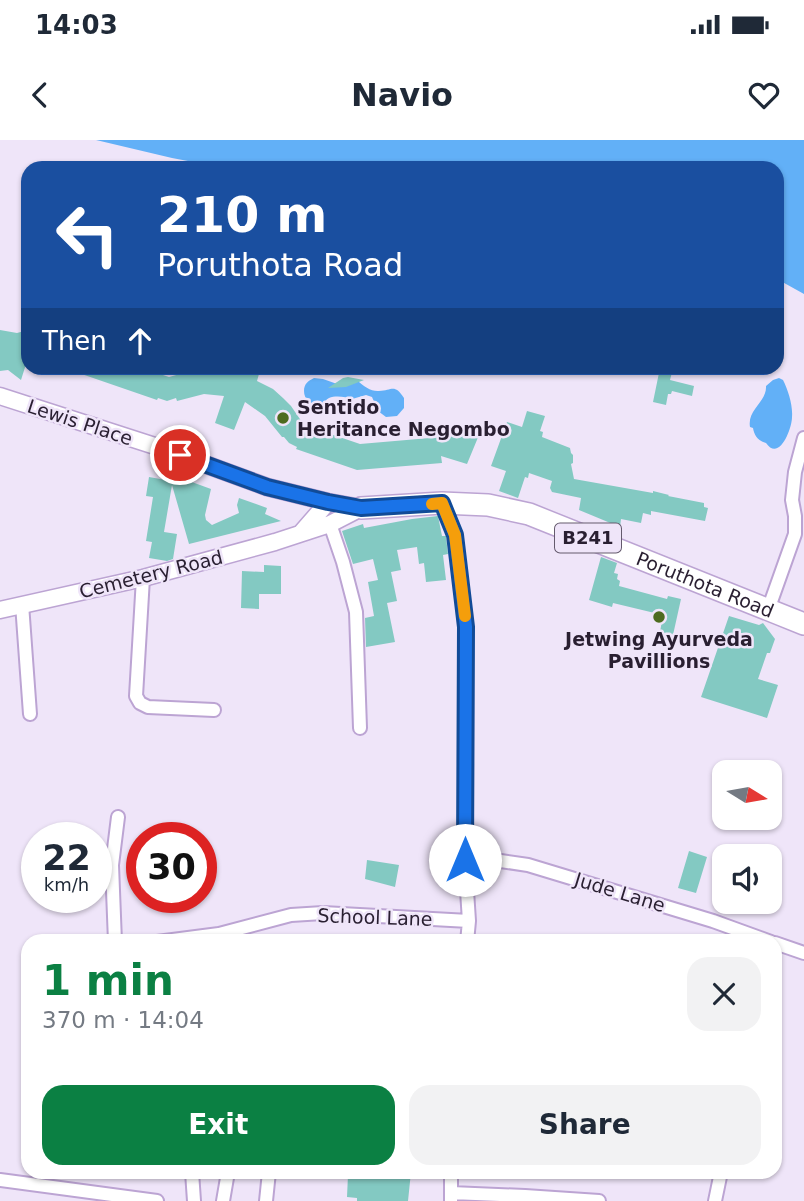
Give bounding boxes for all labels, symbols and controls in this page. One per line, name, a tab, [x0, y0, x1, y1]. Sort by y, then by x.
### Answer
text: 14:03	[35, 10, 118, 40]
icon: back	[21, 76, 59, 114]
text: Navio	[351, 76, 453, 114]
icon: heart	[745, 76, 783, 114]
text: 210 m	[157, 187, 327, 244]
icon: left	[42, 189, 133, 280]
text: Poruthota Road	[157, 246, 403, 284]
icon: ahead	[121, 322, 159, 360]
text: Then	[42, 326, 107, 356]
street label: Lewis Place	[25, 395, 135, 449]
place label: Sentido Heritance Negombo	[297, 396, 510, 440]
marker: Sentido Heritance Negombo	[275, 410, 291, 426]
pin	[150, 425, 210, 485]
icon: arrive	[161, 436, 199, 474]
road number: B241	[555, 524, 621, 552]
street label: Cemetery Road	[77, 546, 225, 602]
street label: Poruthota Road	[633, 547, 777, 622]
marker: Jetwing Ayurveda Pavillions	[651, 609, 667, 625]
place label: Jetwing Ayurveda Pavillions	[563, 628, 753, 672]
north arrow	[712, 760, 782, 830]
map controls	[712, 760, 782, 914]
speed limit sign: 30	[126, 822, 217, 913]
position arrow	[428, 823, 502, 897]
text: 22	[42, 838, 91, 878]
button: sound	[712, 844, 782, 914]
street label: Jude Lane	[571, 868, 668, 916]
text: km/h	[44, 874, 89, 895]
street label: School Lane	[317, 904, 433, 930]
text: 1 min	[42, 956, 174, 1005]
button: close	[687, 957, 761, 1031]
text: 370 m · 14:04	[42, 1007, 204, 1033]
button: Exit	[42, 1085, 395, 1165]
button: Share	[409, 1085, 761, 1165]

